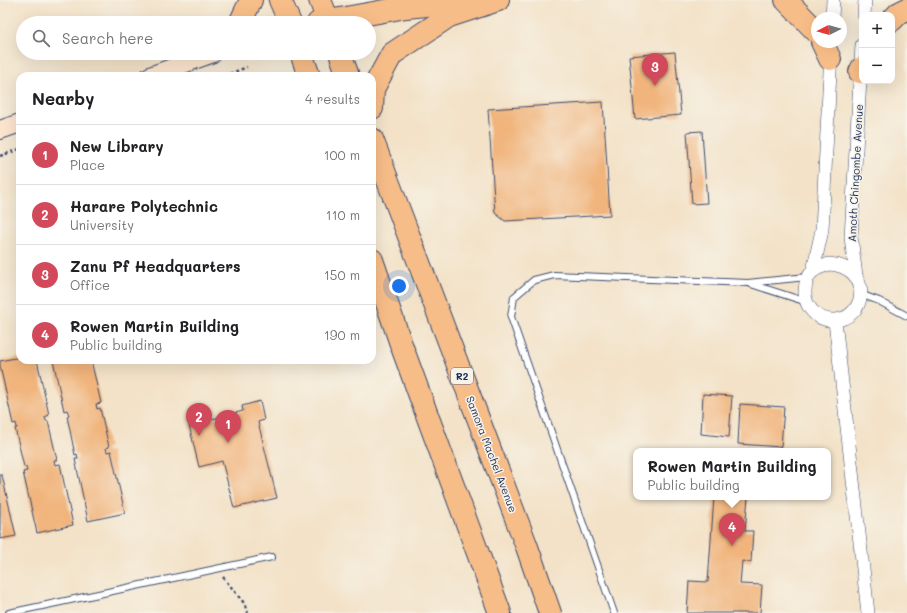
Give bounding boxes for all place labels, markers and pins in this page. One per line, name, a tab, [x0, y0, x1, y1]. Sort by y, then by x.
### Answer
pin: 3	[642, 53, 668, 86]
pin: 2	[186, 403, 212, 436]
pin: 1	[215, 410, 241, 443]
pin: 4	[719, 513, 745, 546]

